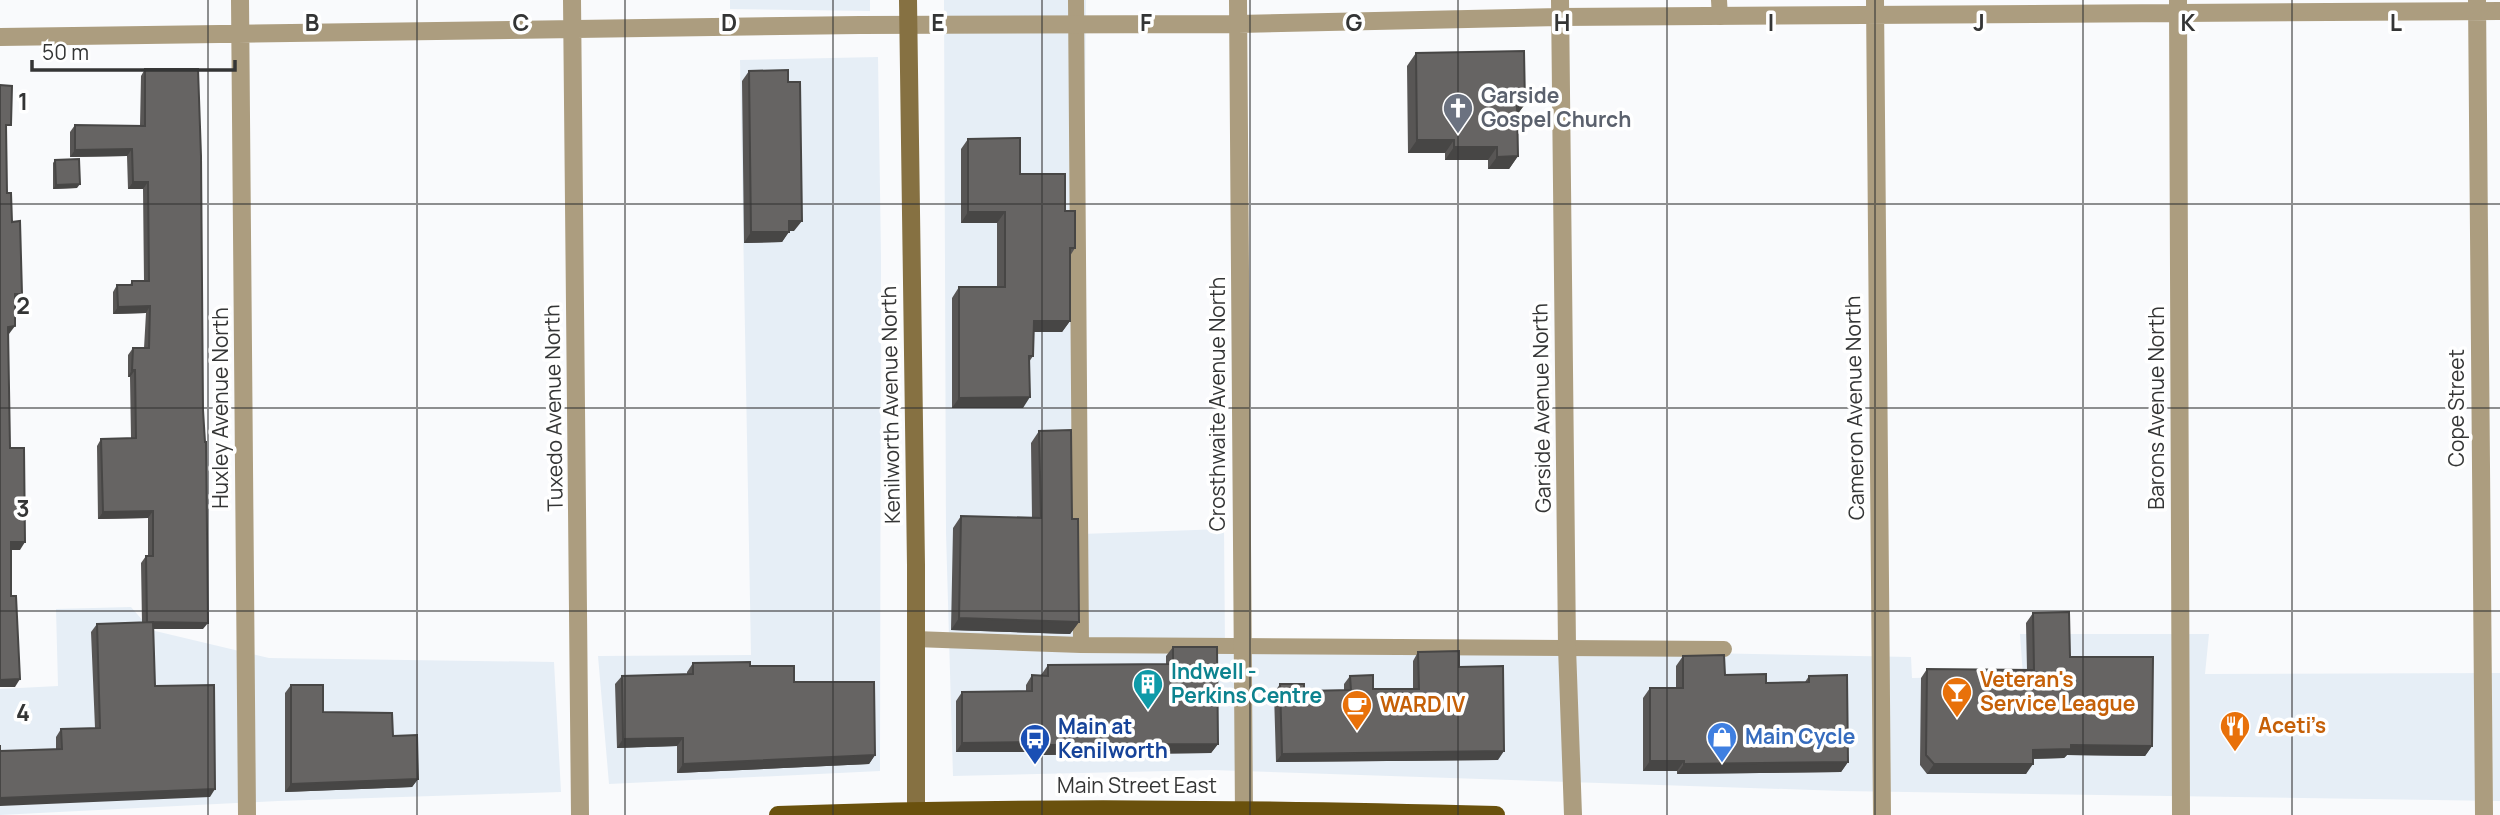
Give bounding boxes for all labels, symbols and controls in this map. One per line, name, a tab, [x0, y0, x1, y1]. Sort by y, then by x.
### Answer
text: B	[305, 6, 319, 38]
text: C	[513, 6, 530, 38]
text: D	[721, 6, 737, 38]
text: E	[931, 6, 945, 38]
text: F	[1140, 6, 1152, 38]
text: G	[1346, 6, 1363, 38]
text: H	[1554, 6, 1570, 38]
text: I	[1768, 6, 1774, 38]
text: J	[1973, 6, 1985, 38]
text: K	[2181, 6, 2196, 38]
text: L	[2390, 6, 2402, 38]
scale bar	[32, 28, 234, 72]
text: 50 m	[42, 38, 89, 66]
place label: Garside Gospel Church	[1481, 81, 1631, 133]
text: 1	[18, 85, 28, 117]
church icon: Garside Gospel Church	[1441, 91, 1475, 135]
street label: Crosthwaite Avenue North	[1203, 277, 1231, 531]
street label: Kenilworth Avenue North	[874, 286, 906, 524]
text: 2	[16, 289, 30, 321]
street label: Cameron Avenue North	[1838, 296, 1870, 521]
street label: Garside Avenue North	[1525, 303, 1557, 513]
street label: Tuxedo Avenue North	[537, 304, 569, 512]
street label: Barons Avenue North	[2142, 306, 2170, 510]
street label: Huxley Avenue North	[206, 307, 234, 509]
street label: Cope Street	[2442, 349, 2470, 467]
text: 3	[16, 492, 30, 524]
place label: Indwell - Perkins Centre	[1171, 657, 1322, 709]
place label: Veteran's Service League	[1980, 665, 2135, 717]
building icon: Indwell - Perkins Centre	[1131, 667, 1165, 711]
bar icon: Veteran's Service League	[1940, 675, 1974, 719]
cafe icon: WARD IV	[1340, 688, 1374, 732]
place label: WARD IV	[1380, 690, 1466, 718]
text: 4	[16, 696, 30, 728]
restaurant icon: Aceti’s	[2218, 709, 2252, 753]
place label: Aceti’s	[2258, 711, 2326, 739]
place label: Main at Kenilworth	[1058, 712, 1168, 764]
shop icon: Main Cycle	[1705, 720, 1739, 764]
bus stop icon: Main at Kenilworth	[1018, 722, 1052, 766]
place label: Main Cycle	[1745, 722, 1855, 750]
street label: Main Street East	[1057, 771, 1217, 799]

